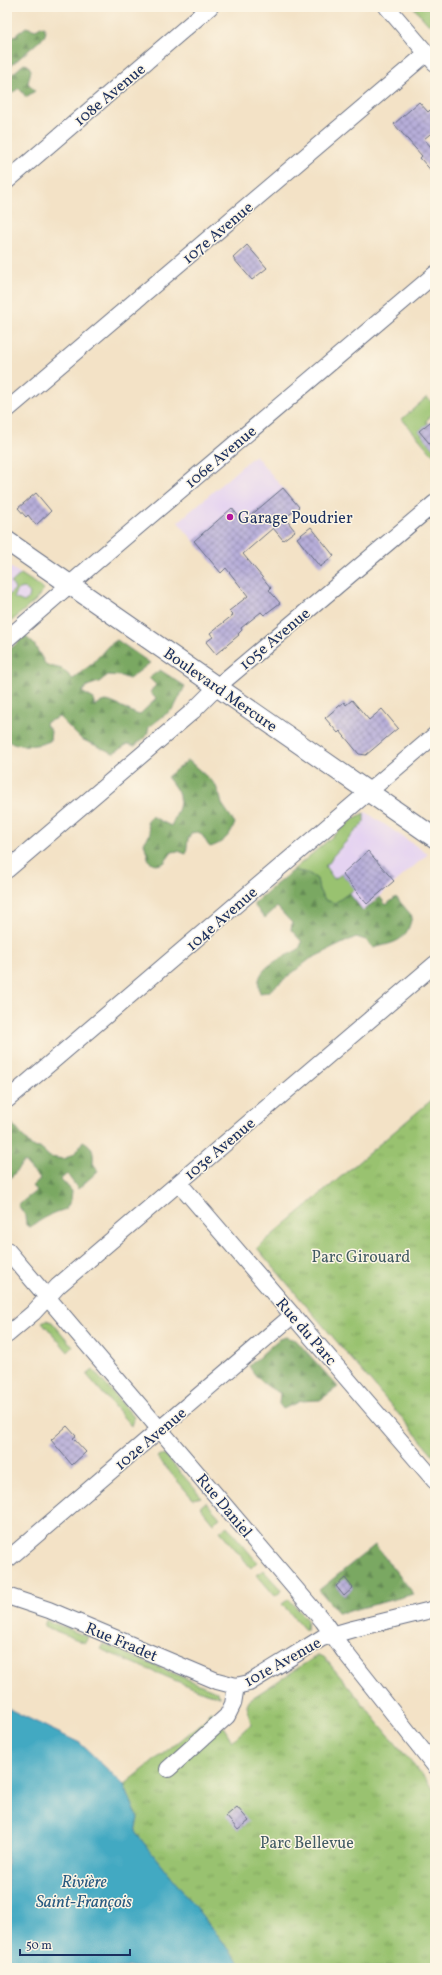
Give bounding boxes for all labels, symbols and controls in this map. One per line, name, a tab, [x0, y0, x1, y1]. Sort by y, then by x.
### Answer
street label: 108e Avenue	[70, 59, 151, 132]
street label: 107e Avenue	[178, 197, 259, 270]
street label: 106e Avenue	[181, 421, 262, 494]
place label: Garage Poudrier	[238, 508, 353, 530]
marker: Garage Poudrier	[225, 512, 235, 522]
street label: 105e Avenue	[235, 603, 315, 676]
street label: Boulevard Mercure	[159, 643, 281, 738]
street label: 104e Avenue	[182, 882, 263, 957]
street label: 103e Avenue	[180, 1113, 261, 1186]
park label: Parc Girouard	[312, 1247, 410, 1269]
street label: Rue du Parc	[270, 1294, 341, 1371]
street label: 102e Avenue	[111, 1403, 192, 1476]
street label: Rue Daniel	[190, 1470, 257, 1543]
street label: Rue Fradet	[82, 1618, 161, 1668]
street label: 101e Avenue	[240, 1632, 326, 1693]
park label: Parc Bellevue	[260, 1833, 354, 1855]
water label: Rivière Saint-François	[36, 1871, 132, 1914]
scale bar	[20, 1931, 130, 1957]
text: 50 m	[26, 1938, 52, 1954]

